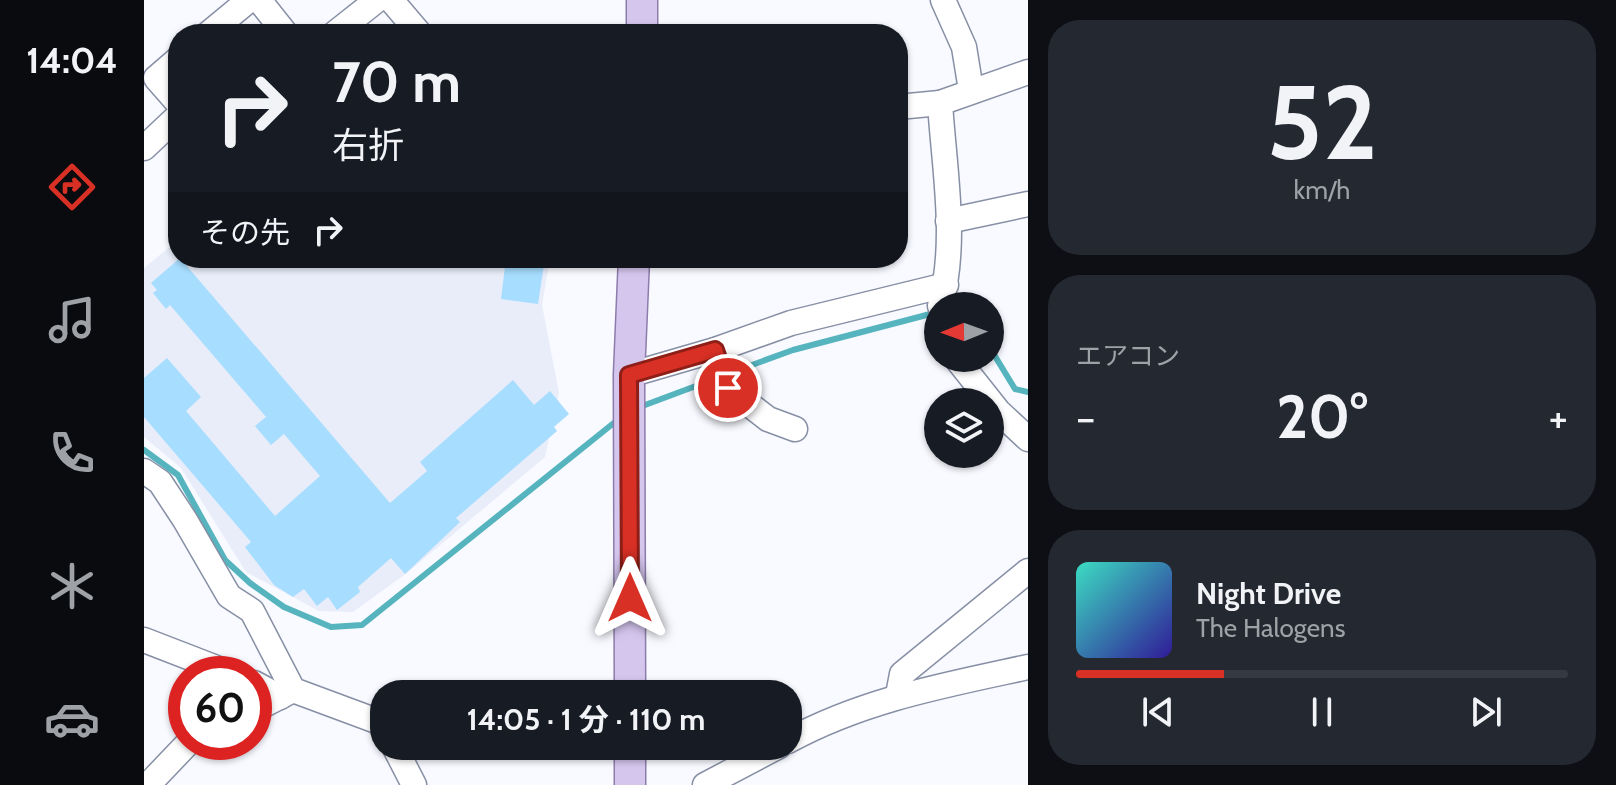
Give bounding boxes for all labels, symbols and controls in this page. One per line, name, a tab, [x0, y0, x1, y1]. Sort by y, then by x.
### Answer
text: 14:04	[26, 38, 118, 82]
text: 70 m	[332, 48, 461, 116]
icon: right	[200, 56, 304, 160]
text: 52	[1267, 59, 1377, 185]
text: 右折	[332, 123, 404, 167]
icon: directions	[44, 159, 100, 215]
text: km/h	[1294, 174, 1350, 206]
icon: right	[306, 208, 350, 252]
text: その先	[200, 214, 290, 251]
icon: music	[44, 292, 100, 348]
north arrow	[924, 292, 1004, 372]
map controls	[924, 292, 1004, 468]
text: エアコン	[1076, 340, 1180, 372]
pin	[694, 354, 762, 422]
icon: arrive	[706, 366, 750, 410]
text: 20°	[1276, 380, 1368, 453]
button: layers	[924, 388, 1004, 468]
text: −	[1076, 391, 1095, 444]
text: +	[1549, 391, 1568, 444]
icon: phone	[44, 425, 100, 481]
position arrow	[588, 556, 672, 640]
icon: climate	[44, 558, 100, 614]
text: Night Drive	[1196, 575, 1341, 612]
text: The Halogens	[1196, 612, 1345, 644]
speed limit sign: 60	[168, 656, 272, 760]
icon: previous	[1136, 690, 1180, 734]
icon: pause	[1300, 690, 1344, 734]
icon: next	[1464, 690, 1508, 734]
icon: car	[44, 691, 100, 747]
text: 14:05 · 1 分 · 110 m	[467, 701, 705, 738]

